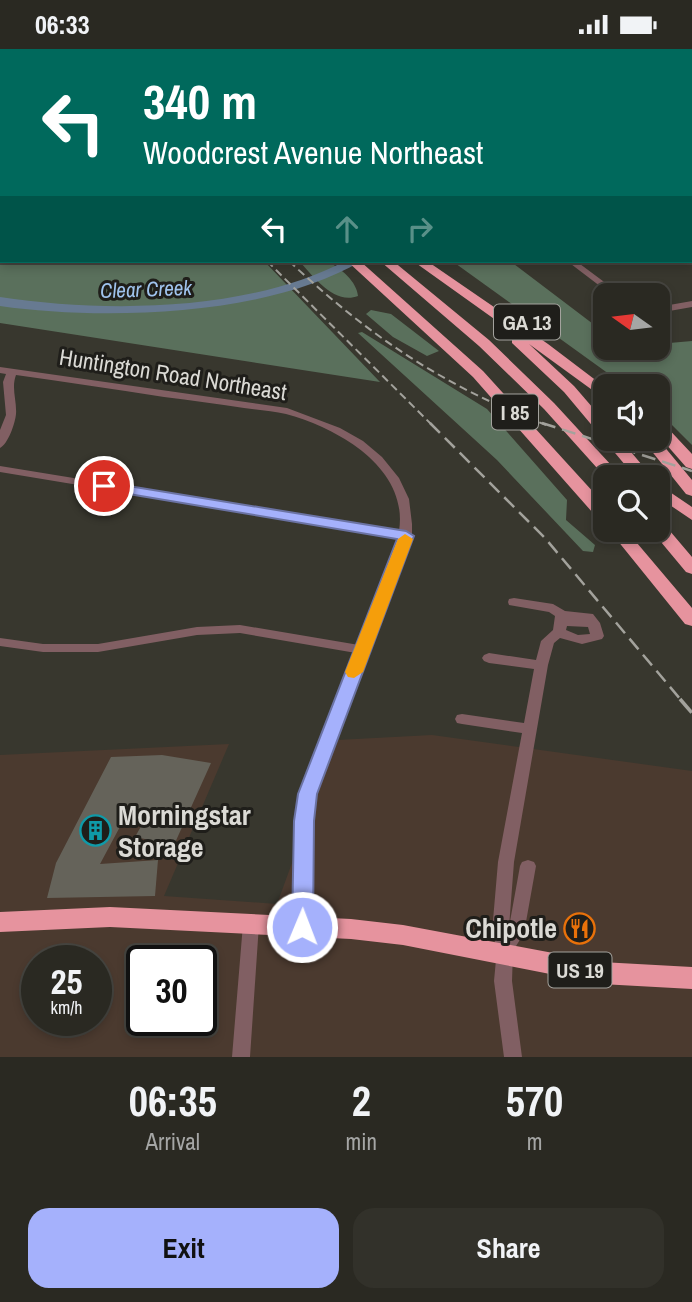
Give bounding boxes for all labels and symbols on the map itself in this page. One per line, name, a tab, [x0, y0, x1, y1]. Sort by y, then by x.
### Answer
water label: Clear Creek	[100, 273, 194, 305]
north arrow	[593, 283, 670, 361]
road number: GA 13	[494, 305, 560, 339]
street label: Huntington Road Northeast	[57, 341, 289, 407]
road number: I 85	[492, 395, 538, 429]
pin	[74, 456, 134, 516]
place label: Morningstar Storage	[118, 796, 251, 866]
building icon: Morningstar Storage	[78, 814, 112, 848]
position arrow	[265, 890, 339, 964]
place label: Chipotle	[465, 909, 557, 947]
restaurant icon: Chipotle	[563, 911, 597, 945]
speed limit sign: 30	[126, 945, 217, 1036]
road number: US 19	[548, 953, 612, 988]

